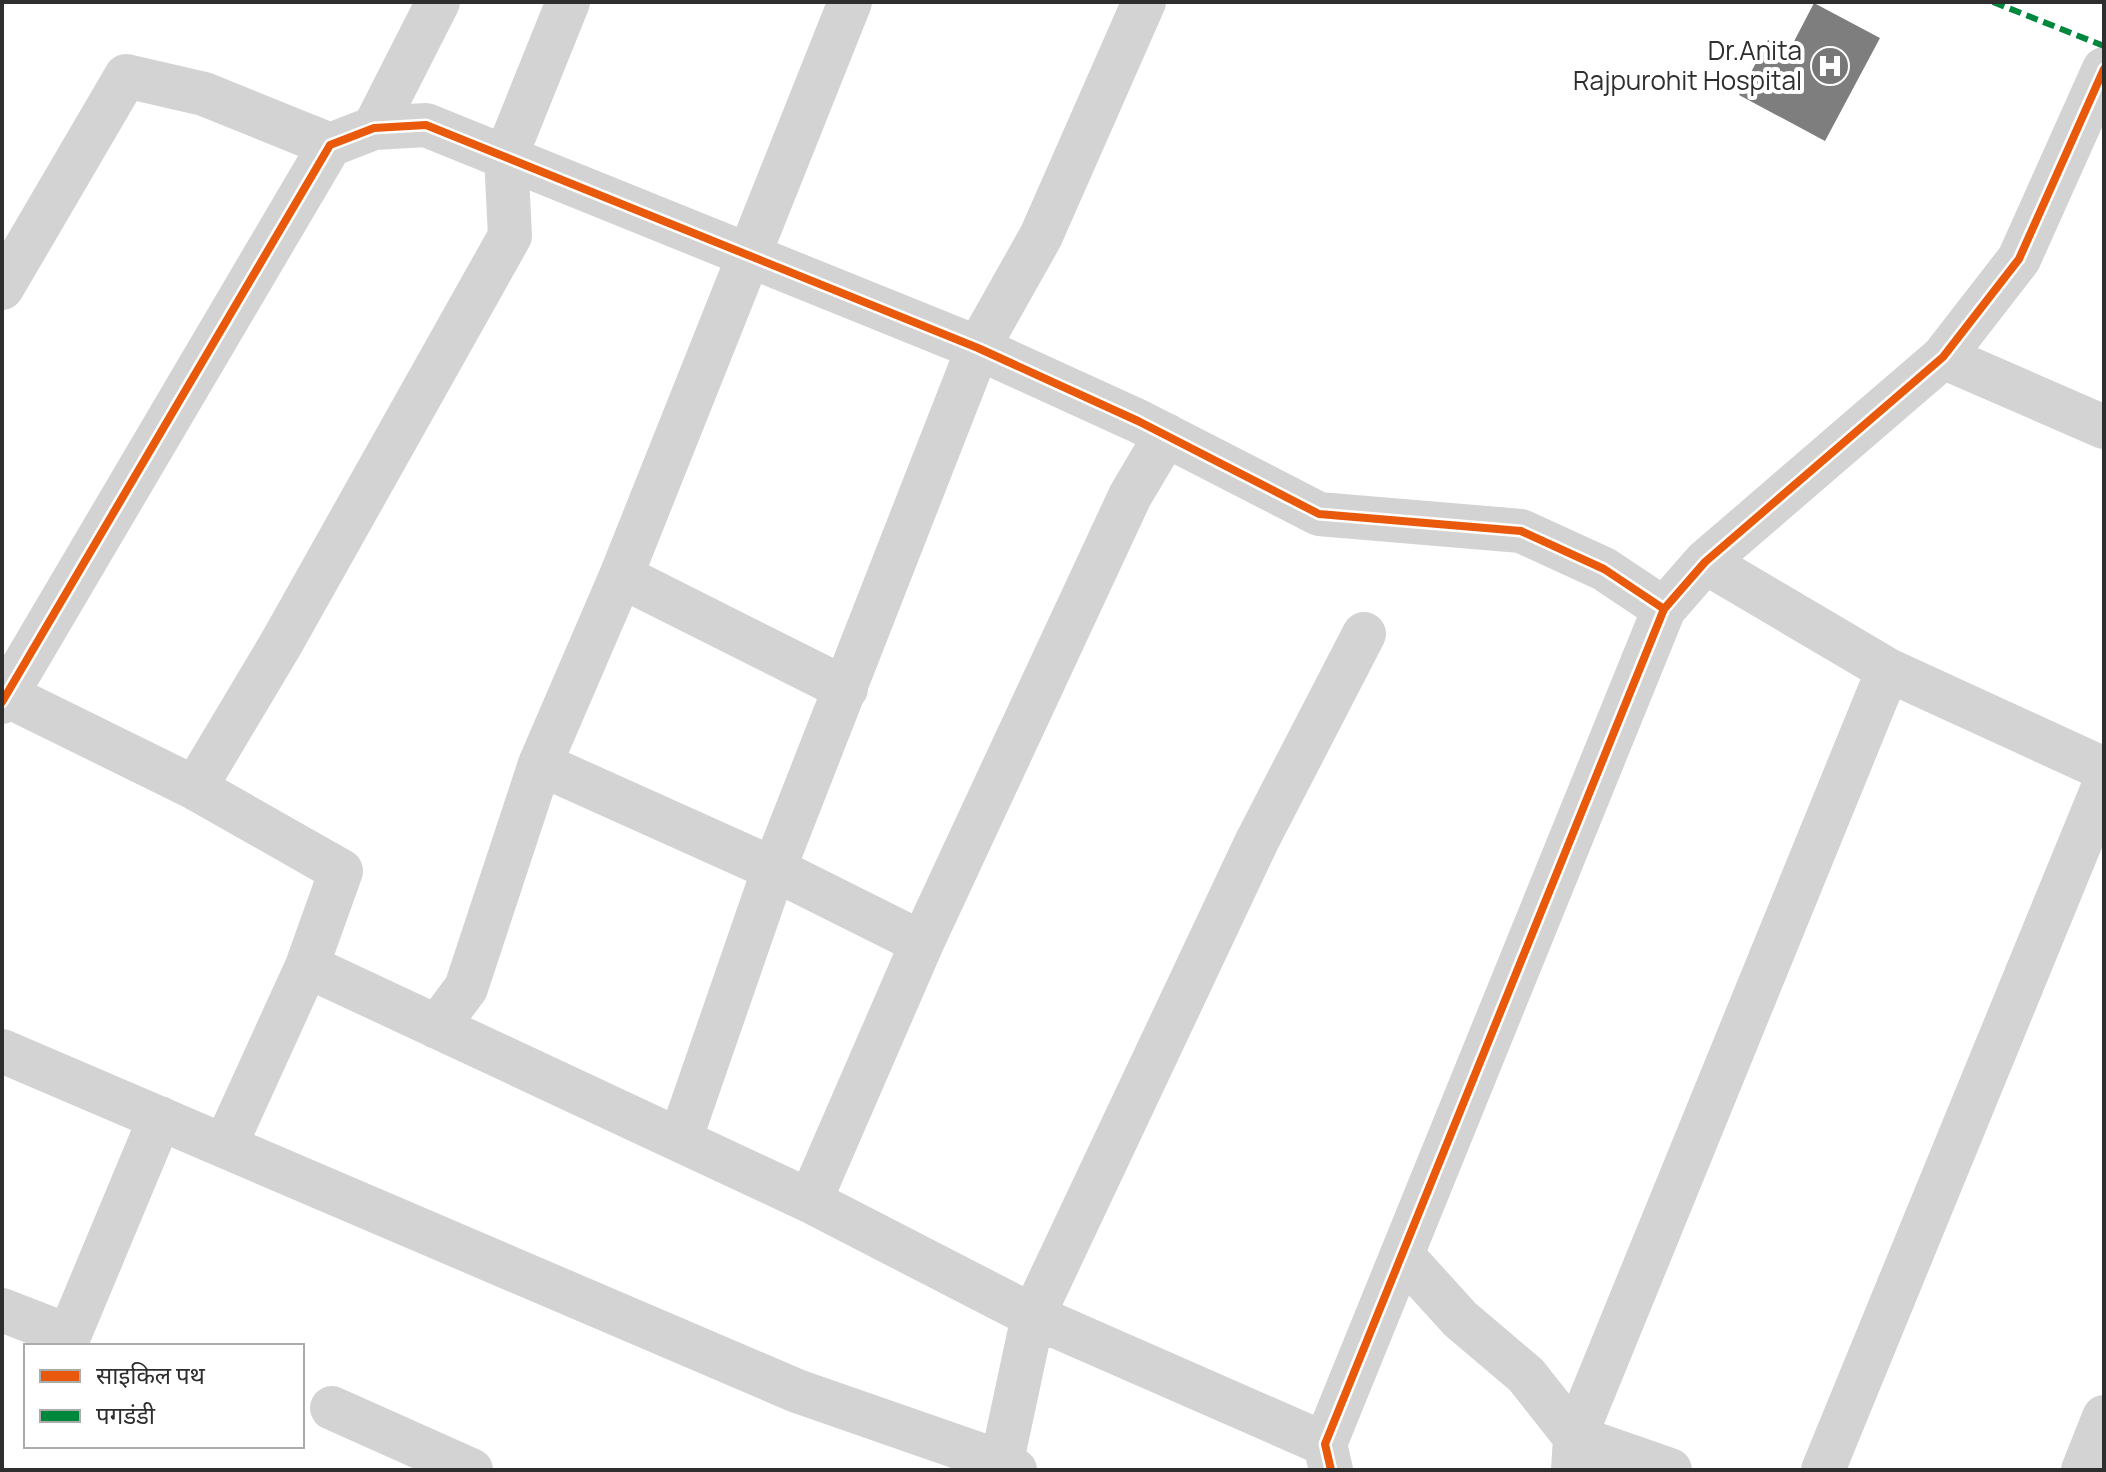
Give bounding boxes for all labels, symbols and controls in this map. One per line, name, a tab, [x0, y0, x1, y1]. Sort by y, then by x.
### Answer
place label: Dr.Anita Rajpurohit Hospital	[1573, 32, 1802, 98]
hospital icon: Dr.Anita Rajpurohit Hospital	[1809, 45, 1851, 87]
legend	[24, 1344, 304, 1448]
text: साइकिल पथ	[96, 1358, 206, 1391]
text: पगडंडी	[96, 1398, 156, 1431]

